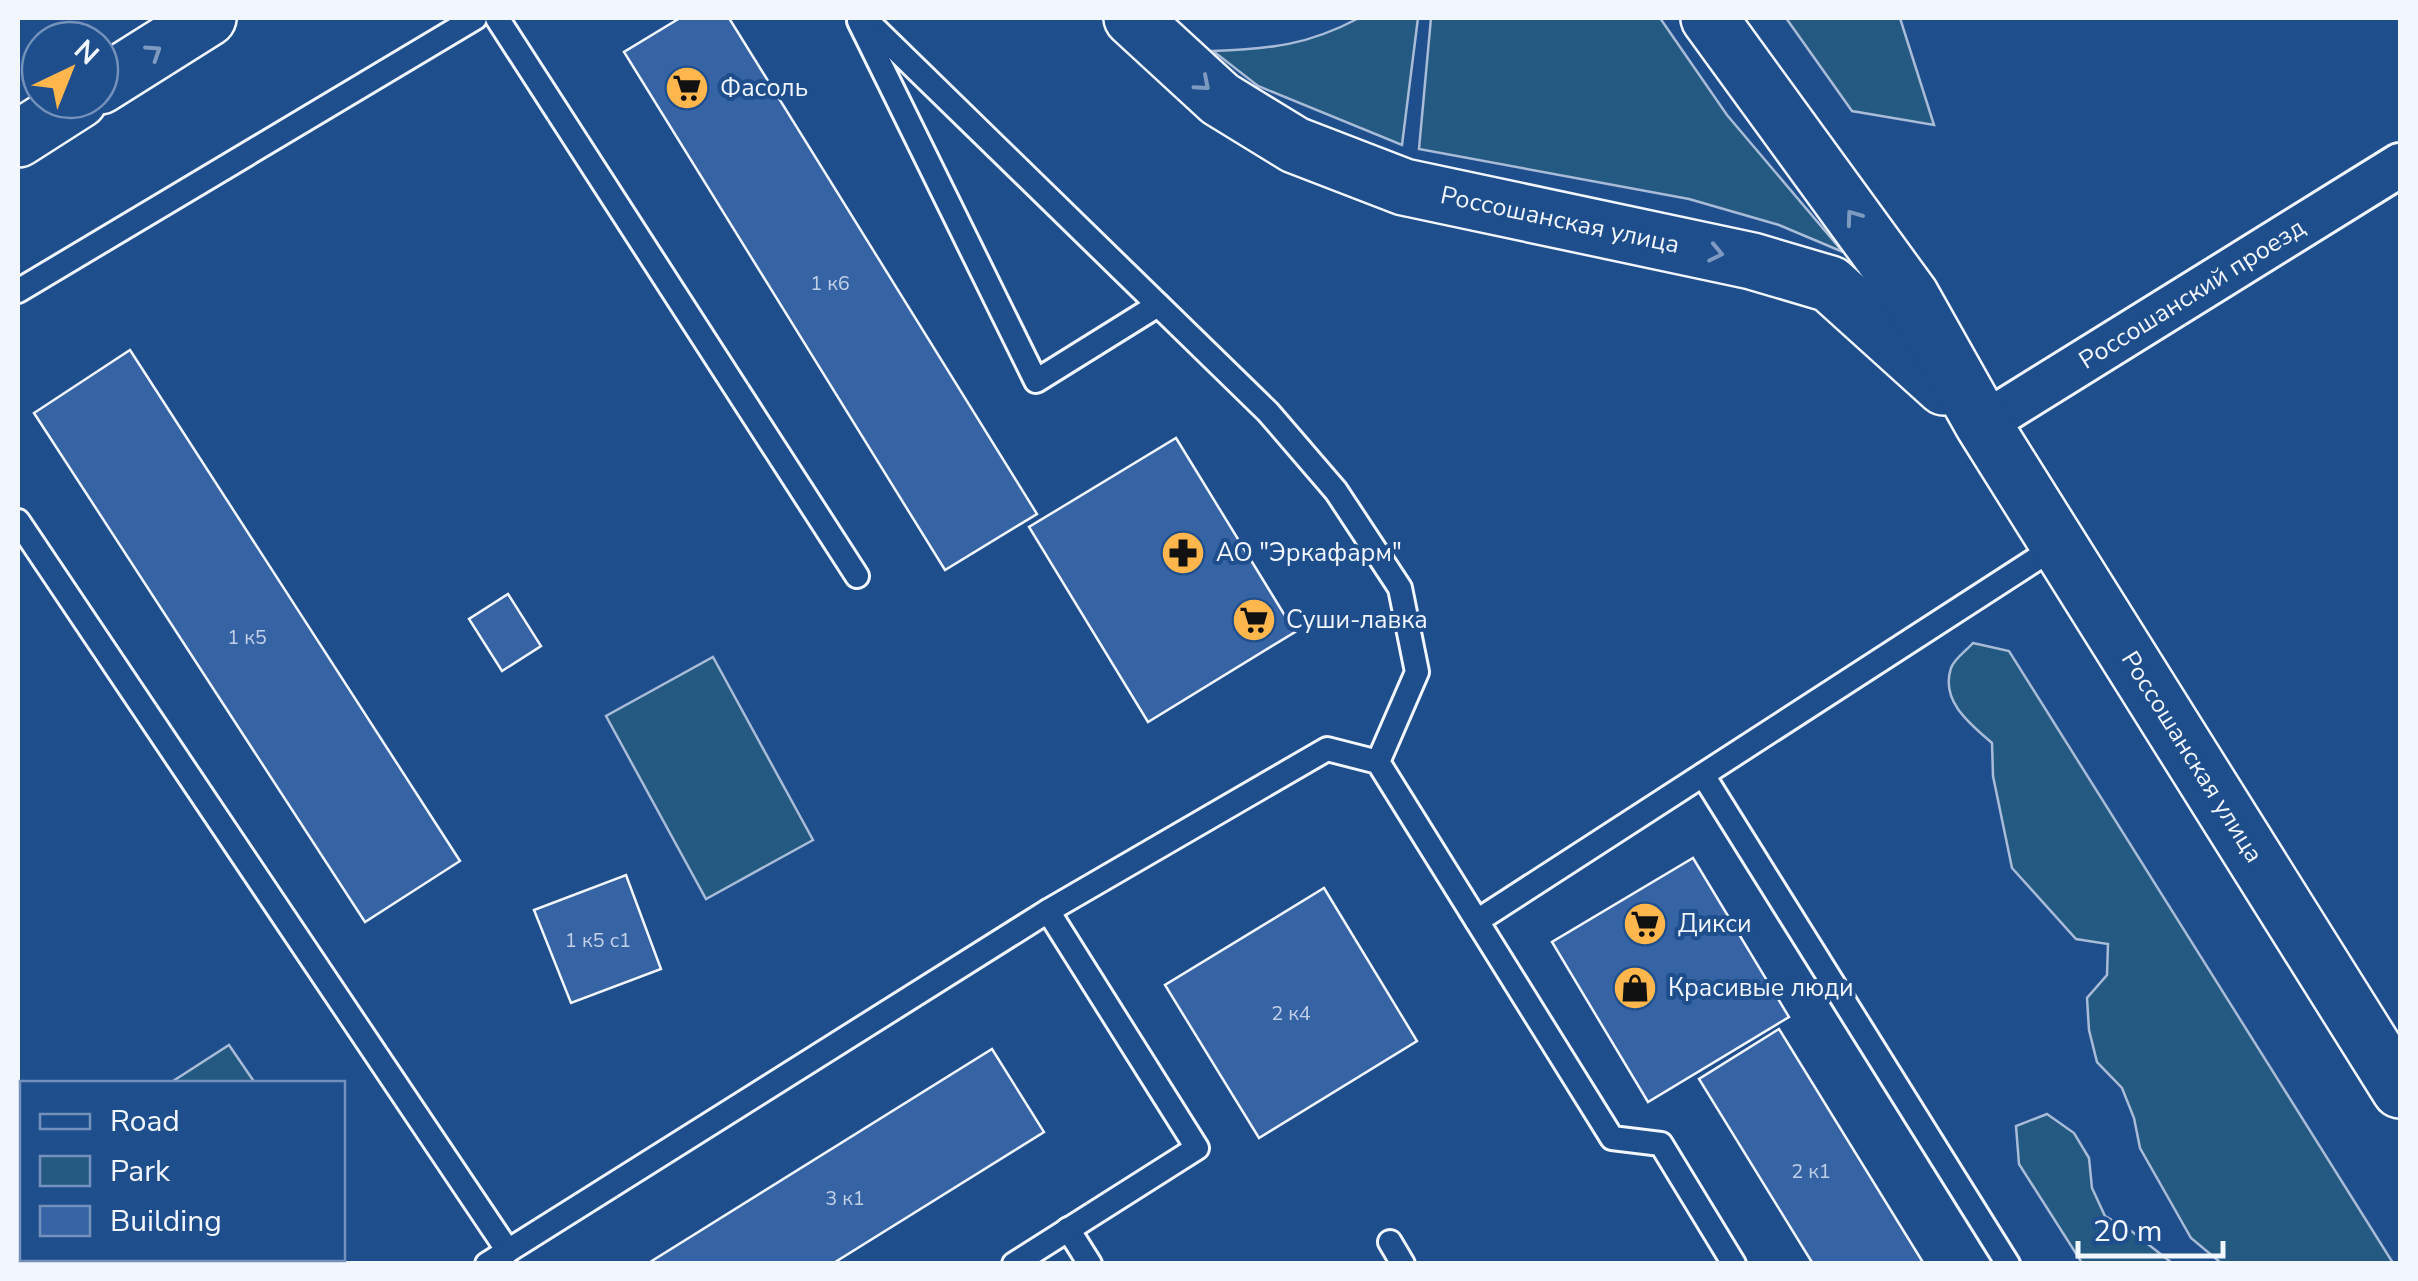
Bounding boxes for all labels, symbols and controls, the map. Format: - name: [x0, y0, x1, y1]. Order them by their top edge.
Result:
- north arrow: [20, 20, 120, 120]
- text: N: [66, 31, 107, 73]
- one-way arrow: [143, 45, 161, 64]
- supermarket icon: Фасоль: [664, 65, 710, 111]
- place label: Фасоль: [720, 71, 808, 105]
- one-way arrow: [1191, 72, 1210, 90]
- street label: Россошанская улица: [1437, 178, 1683, 262]
- one-way arrow: [1848, 210, 1865, 228]
- street label: Россошанский проезд: [2072, 210, 2312, 377]
- one-way arrow: [1708, 242, 1725, 263]
- house number: 1 к6: [810, 270, 850, 297]
- pharmacy icon: АО "Эркафарм": [1160, 530, 1206, 576]
- place label: АО "Эркафарм": [1216, 536, 1402, 570]
- supermarket icon: Суши-лавка: [1231, 597, 1277, 643]
- place label: Суши-лавка: [1286, 603, 1428, 637]
- house number: 1 к5: [227, 624, 267, 651]
- street label: Россошанская улица: [2113, 645, 2271, 869]
- supermarket icon: Дикси: [1622, 901, 1668, 947]
- place label: Дикси: [1678, 907, 1752, 941]
- house number: 1 к5 с1: [565, 927, 631, 954]
- shop icon: Красивые люди: [1612, 965, 1658, 1011]
- place label: Красивые люди: [1668, 971, 1854, 1005]
- house number: 2 к4: [1271, 1000, 1311, 1027]
- legend: [20, 1081, 345, 1261]
- text: Road: [110, 1101, 180, 1142]
- text: Park: [110, 1151, 171, 1192]
- house number: 2 к1: [1791, 1158, 1831, 1185]
- house number: 3 к1: [825, 1185, 865, 1212]
- scale bar: [2078, 1196, 2223, 1258]
- text: Building: [110, 1201, 222, 1242]
- text: 20 m: [2093, 1211, 2162, 1252]

